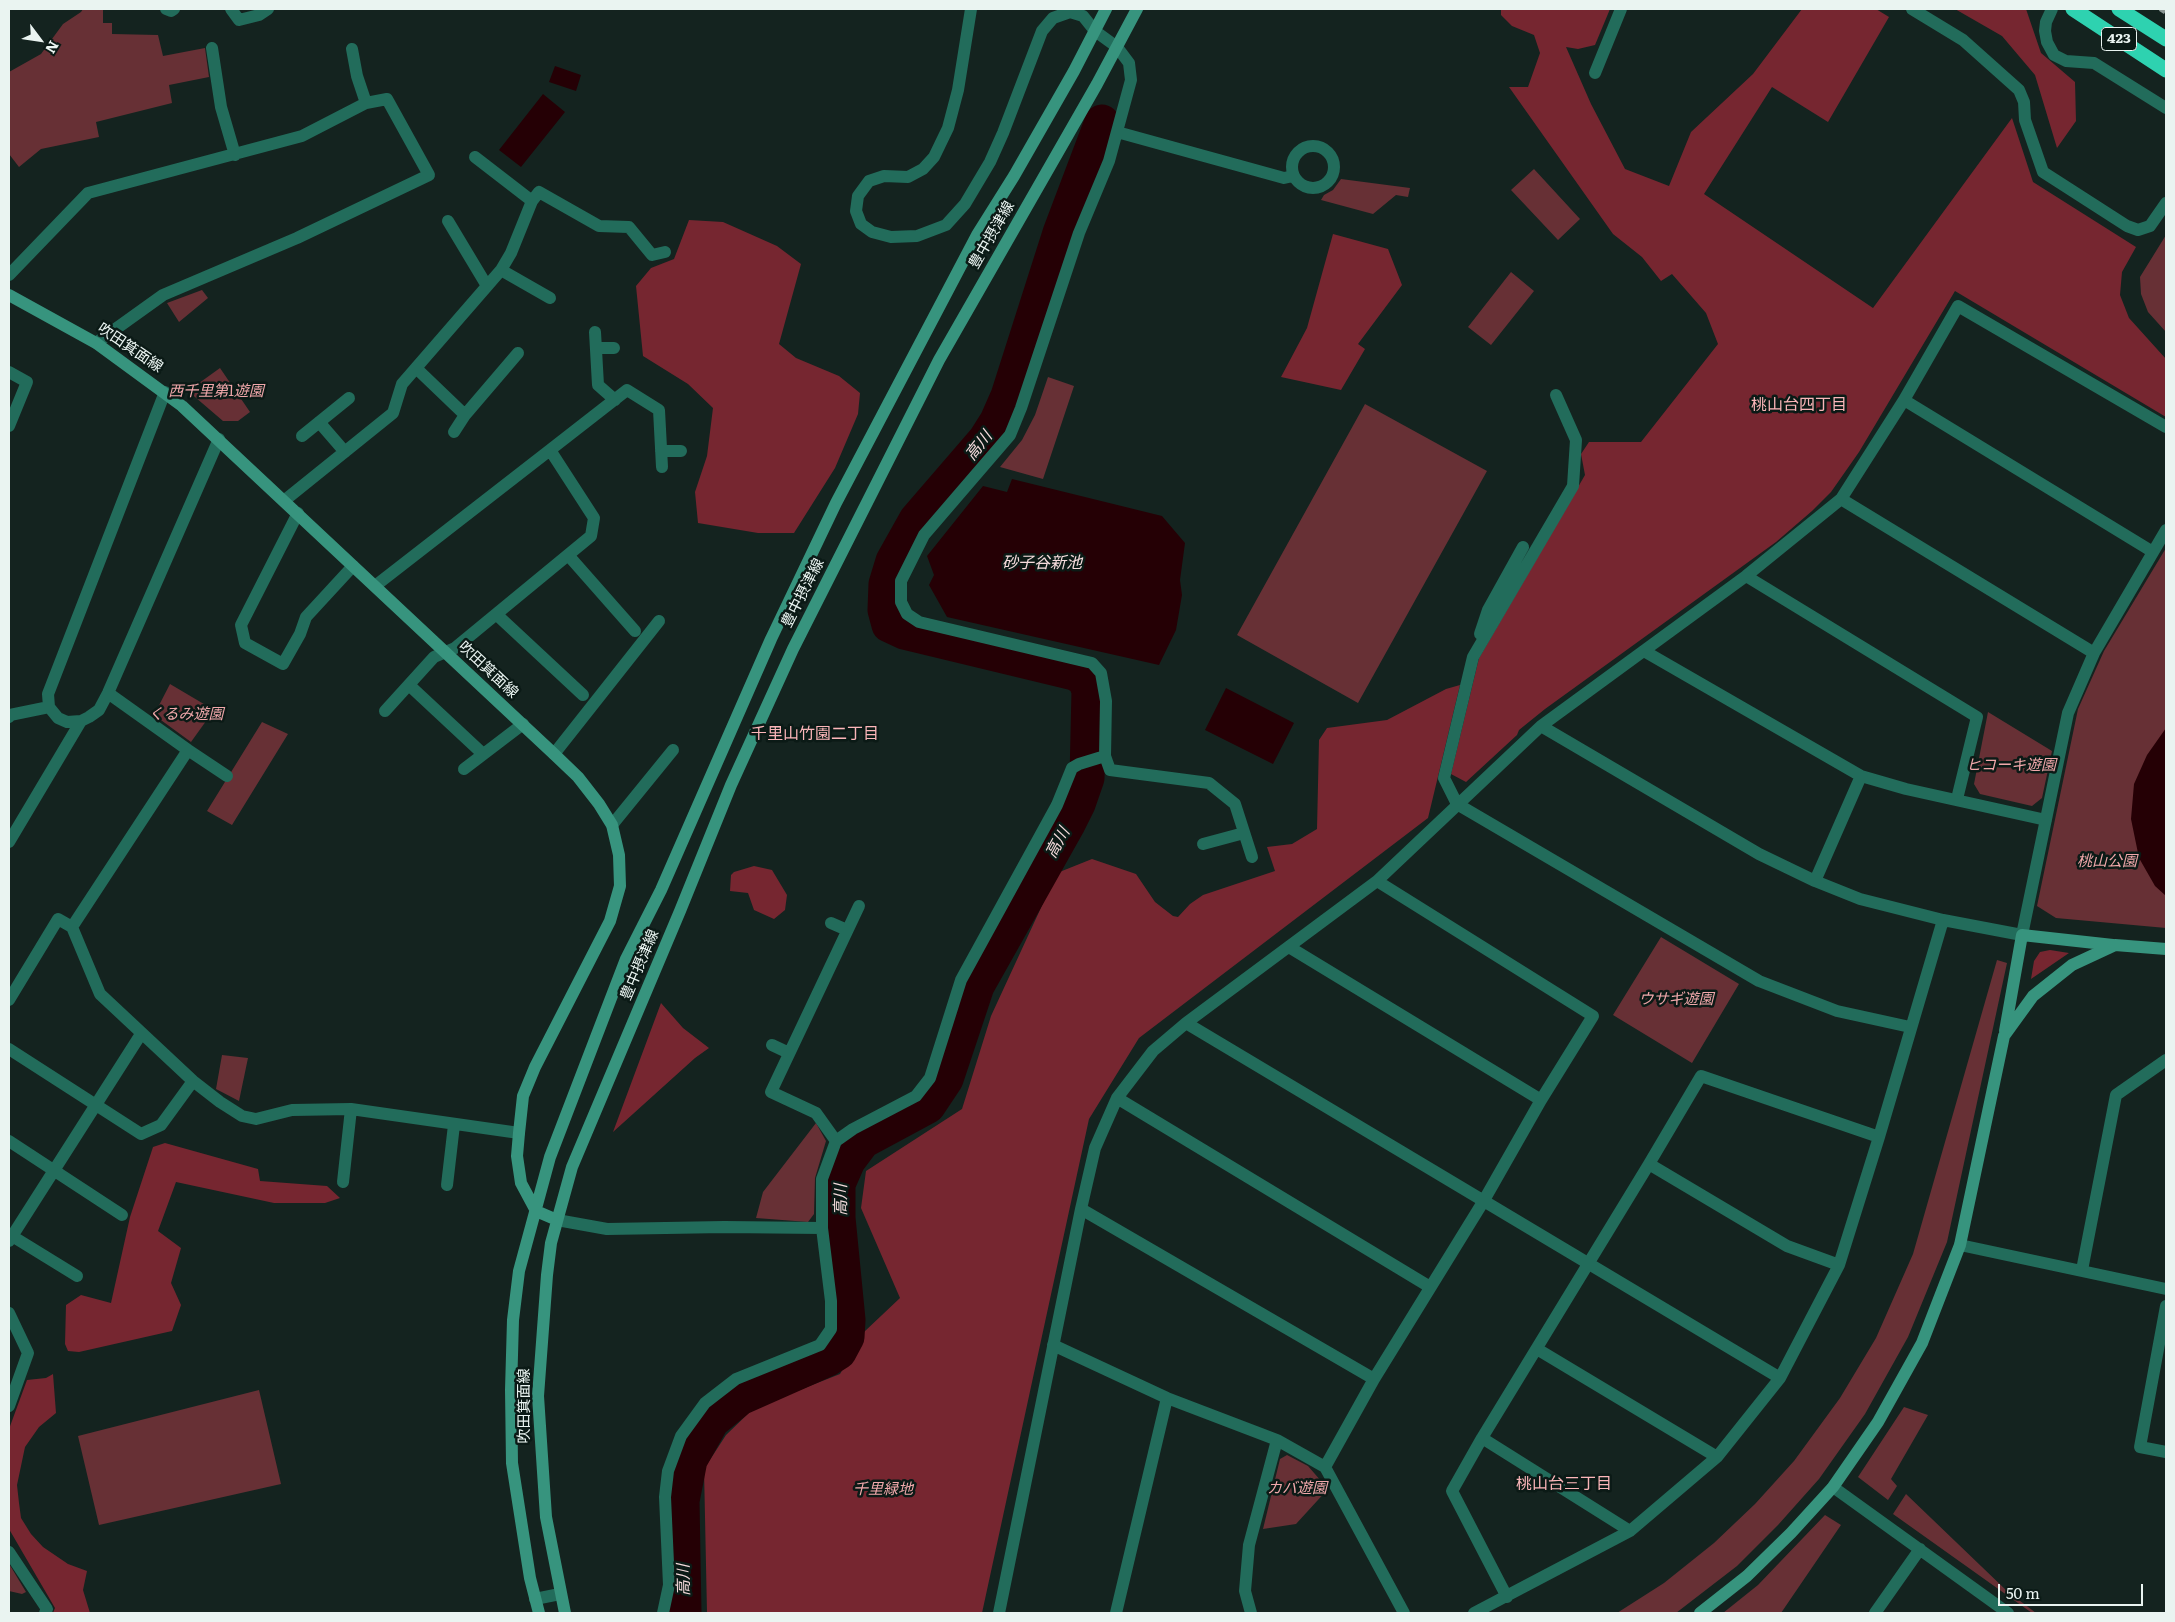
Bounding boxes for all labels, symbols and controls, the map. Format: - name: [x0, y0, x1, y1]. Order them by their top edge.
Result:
- north arrow: [15, 15, 65, 65]
- road number: 423: [2102, 28, 2136, 50]
- text: N: [41, 38, 64, 58]
- street label: 豊中摂津線: [965, 198, 1019, 272]
- street label: 吹田箕面線: [94, 320, 166, 376]
- park label: 西千里第1遊園: [168, 383, 264, 401]
- district label: 桃山台四丁目: [1751, 395, 1847, 415]
- water label: 高川: [962, 427, 996, 465]
- water label: 砂子谷新池: [1002, 553, 1082, 573]
- street label: 豊中摂津線: [778, 556, 828, 630]
- street label: 吹田箕面線: [454, 638, 522, 702]
- park label: くるみ遊園: [149, 706, 223, 724]
- district label: 千里山竹園二丁目: [751, 724, 879, 744]
- park label: ヒコーキ遊園: [1966, 757, 2056, 775]
- water label: 高川: [1042, 824, 1074, 862]
- park label: 桃山公園: [2077, 853, 2137, 871]
- street label: 豊中摂津線: [617, 927, 663, 1003]
- park label: ウサギ遊園: [1639, 991, 1713, 1009]
- water label: 高川: [831, 1184, 851, 1216]
- street label: 吹田箕面線: [516, 1369, 534, 1443]
- district label: 桃山台三丁目: [1516, 1474, 1612, 1494]
- park label: カバ遊園: [1267, 1480, 1327, 1498]
- park label: 千里緑地: [853, 1481, 913, 1499]
- water label: 高川: [674, 1564, 694, 1596]
- scale bar: [2000, 1574, 2145, 1606]
- text: 50 m: [2006, 1581, 2040, 1604]

